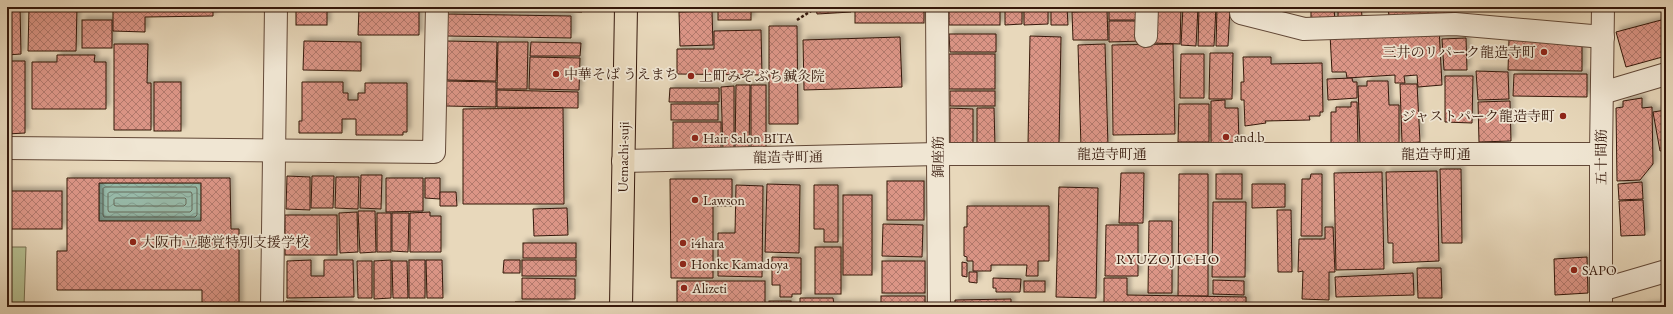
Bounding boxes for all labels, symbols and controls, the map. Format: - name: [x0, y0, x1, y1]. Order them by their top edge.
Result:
- place label: 三井のリパーク龍造寺町: [1382, 43, 1536, 61]
- marker: 三井のリパーク龍造寺町: [1539, 47, 1549, 57]
- place label: 中華そば うえまち: [564, 65, 679, 83]
- place label: 上町みぞぶち鍼灸院: [699, 67, 825, 85]
- marker: 中華そば うえまち: [551, 69, 561, 79]
- marker: 上町みぞぶち鍼灸院: [686, 71, 696, 81]
- place label: ジャストパーク龍造寺町: [1402, 107, 1555, 125]
- marker: ジャストパーク龍造寺町: [1558, 111, 1568, 121]
- street label: Uemachi-suji: [613, 121, 633, 193]
- place label: and.b: [1234, 128, 1265, 146]
- place label: Hair Salon BITA: [703, 129, 795, 147]
- street label: 五十間筋: [1592, 129, 1610, 185]
- marker: and.b: [1221, 132, 1231, 142]
- marker: Hair Salon BITA: [690, 133, 700, 143]
- street label: 銅座筋: [929, 136, 947, 178]
- street label: 龍造寺町通: [1077, 145, 1147, 163]
- street label: 龍造寺町通: [1401, 145, 1471, 163]
- street label: 龍造寺町通: [753, 147, 823, 167]
- place label: Lawson: [703, 191, 746, 209]
- marker: Lawson: [690, 195, 700, 205]
- place label: 大阪市立聴覚特別支援学校: [141, 233, 309, 251]
- place label: i4hara: [691, 234, 725, 252]
- marker: 大阪市立聴覚特別支援学校: [128, 237, 138, 247]
- marker: i4hara: [678, 238, 688, 248]
- district label: RYUZOJICHO: [1116, 249, 1220, 268]
- place label: Honke Kamadoya: [691, 255, 789, 273]
- marker: Honke Kamadoya: [678, 259, 688, 269]
- place label: SAPO: [1582, 261, 1617, 279]
- marker: SAPO: [1569, 265, 1579, 275]
- place label: Alizeti: [691, 279, 728, 297]
- marker: Alizeti: [679, 283, 689, 293]

